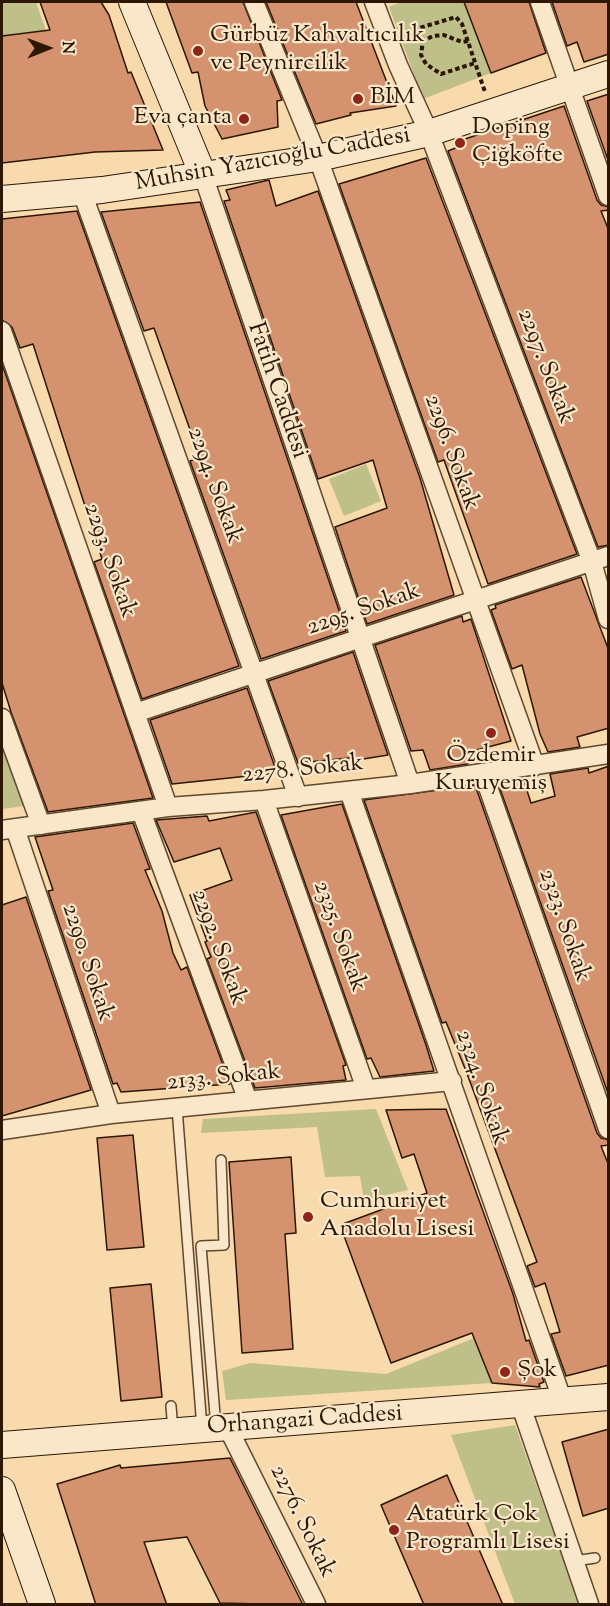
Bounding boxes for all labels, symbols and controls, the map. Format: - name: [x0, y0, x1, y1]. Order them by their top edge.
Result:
- north arrow: [18, 18, 78, 78]
- place label: Gürbüz Kahvaltıcılık ve Peynircilik: [210, 23, 425, 79]
- text: N: [55, 41, 78, 54]
- marker: Gürbüz Kahvaltıcılık ve Peynircilik: [191, 44, 205, 58]
- place label: BİM: [370, 85, 415, 113]
- marker: BİM: [351, 92, 365, 106]
- place label: Eva çanta: [134, 105, 232, 133]
- marker: Eva çanta: [237, 112, 251, 126]
- place label: Doping Çiğköfte: [472, 115, 563, 171]
- street label: Muhsin Yazıcıoğlu Caddesi: [133, 123, 413, 199]
- marker: Doping Çiğköfte: [453, 136, 467, 150]
- street label: 2297. Sokak: [509, 305, 579, 429]
- street label: Fatih Caddesi: [239, 319, 313, 463]
- street label: 2296. Sokak: [416, 391, 484, 515]
- street label: 2294. Sokak: [179, 424, 247, 548]
- street label: 2293. Sokak: [75, 500, 141, 622]
- street label: 2295. Sokak: [303, 578, 425, 644]
- marker: Özdemir Kuruyemiş: [484, 726, 498, 740]
- place label: Özdemir Kuruyemiş: [435, 743, 547, 799]
- street label: 2278. Sokak: [241, 750, 365, 792]
- street label: 2323. Sokak: [530, 866, 596, 986]
- street label: 2325. Sokak: [305, 878, 371, 996]
- street label: 2292. Sokak: [183, 886, 251, 1010]
- street label: 2290. Sokak: [53, 901, 119, 1025]
- street label: 2324. Sokak: [447, 1027, 513, 1149]
- street label: 2133. Sokak: [166, 1059, 282, 1099]
- place label: Cumhuriyet Anadolu Lisesi: [320, 1189, 474, 1245]
- marker: Cumhuriyet Anadolu Lisesi: [301, 1210, 315, 1224]
- place label: Şok: [517, 1358, 557, 1386]
- marker: Şok: [498, 1365, 512, 1379]
- street label: Orhangazi Caddesi: [206, 1401, 404, 1443]
- street label: 2276. Sokak: [261, 1461, 341, 1583]
- place label: Atatürk Çok Programlı Lisesi: [406, 1502, 570, 1558]
- marker: Atatürk Çok Programlı Lisesi: [387, 1523, 401, 1537]

